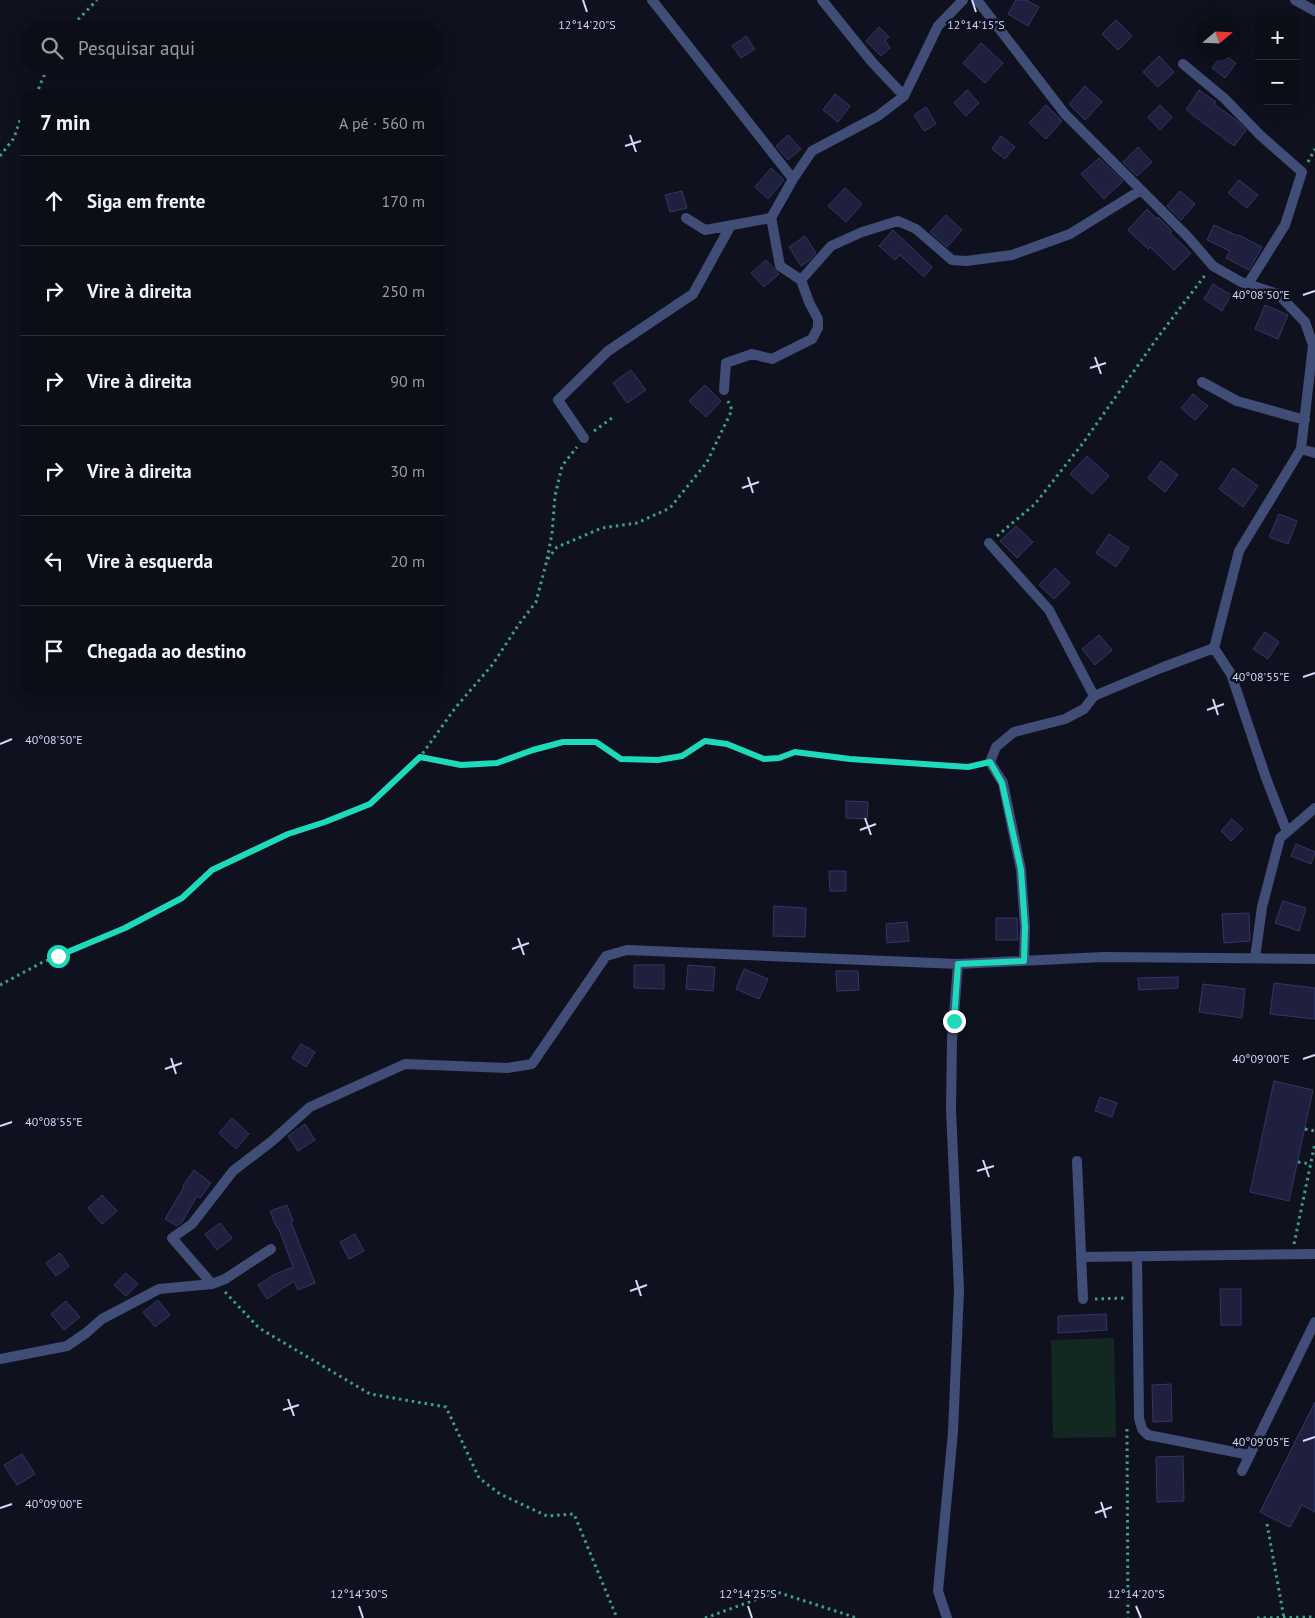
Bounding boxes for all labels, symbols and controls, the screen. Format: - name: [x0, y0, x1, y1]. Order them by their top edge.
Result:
- north arrow: [1195, 15, 1240, 60]
- map controls: [1255, 15, 1300, 105]
- button: +: [1255, 15, 1300, 60]
- text: 12°14'20"S: [558, 17, 616, 32]
- text: 12°14'15"S: [947, 17, 1005, 32]
- search box: [20, 20, 445, 75]
- icon: search: [38, 34, 66, 62]
- text: Pesquisar aqui: [78, 36, 195, 60]
- button: −: [1255, 60, 1300, 105]
- text: 7 min: [40, 109, 90, 136]
- text: A pé · 560 m: [339, 113, 425, 133]
- icon: ahead: [40, 187, 68, 215]
- text: Siga em frente: [87, 189, 205, 213]
- text: 170 m: [382, 191, 425, 211]
- icon: right: [40, 277, 68, 305]
- text: Vire à direita: [87, 279, 192, 303]
- text: 250 m: [382, 281, 425, 301]
- text: 40°08'50"E: [1232, 287, 1290, 302]
- icon: right: [40, 367, 68, 395]
- text: Vire à direita: [87, 369, 192, 393]
- text: 90 m: [390, 371, 425, 391]
- icon: right: [40, 457, 68, 485]
- text: Vire à direita: [87, 459, 192, 483]
- text: 30 m: [390, 461, 425, 481]
- icon: left: [40, 547, 68, 575]
- text: Vire à esquerda: [87, 549, 213, 573]
- text: 20 m: [390, 551, 425, 571]
- icon: arrive: [40, 637, 68, 665]
- text: Chegada ao destino: [87, 639, 246, 663]
- text: 40°08'55"E: [1232, 669, 1290, 684]
- text: 40°08'50"E: [25, 732, 83, 747]
- route start: [47, 945, 70, 968]
- route end: [943, 1010, 966, 1033]
- text: 40°09'00"E: [1232, 1051, 1290, 1066]
- text: 40°08'55"E: [25, 1114, 83, 1129]
- text: 40°09'05"E: [1232, 1434, 1290, 1449]
- text: 40°09'00"E: [25, 1496, 83, 1511]
- text: 12°14'30"S: [330, 1586, 388, 1601]
- text: 12°14'25"S: [719, 1586, 777, 1601]
- text: 12°14'20"S: [1107, 1586, 1165, 1601]

